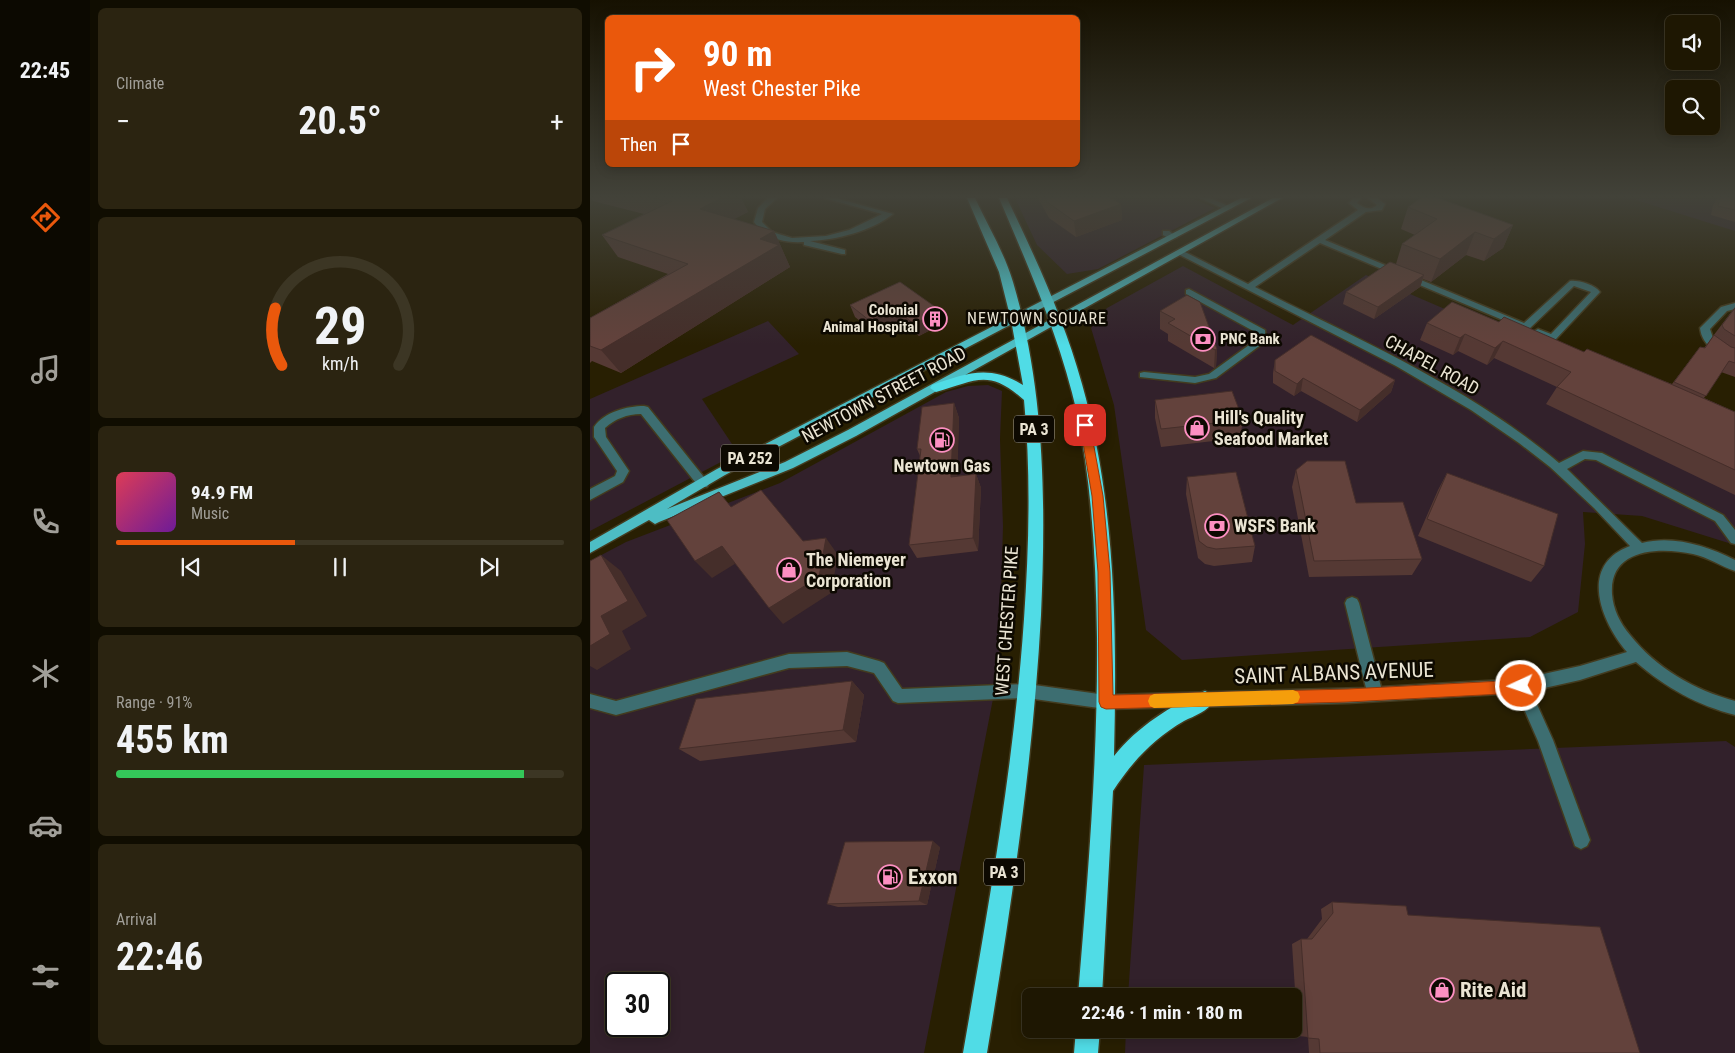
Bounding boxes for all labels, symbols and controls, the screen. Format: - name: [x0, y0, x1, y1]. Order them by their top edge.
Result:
- map controls: [1665, 15, 1720, 135]
- button: sound: [1665, 15, 1720, 70]
- text: 90 m: [703, 34, 772, 75]
- icon: right: [620, 35, 685, 100]
- text: 22:45: [20, 58, 70, 83]
- text: Climate: [116, 74, 164, 93]
- text: West Chester Pike: [703, 76, 861, 101]
- button: search: [1665, 80, 1720, 135]
- text: 20.5°: [298, 99, 382, 143]
- text: −: [116, 105, 130, 138]
- text: +: [550, 105, 564, 138]
- icon: arrive: [667, 130, 695, 158]
- text: Then: [620, 133, 657, 156]
- icon: directions: [28, 200, 63, 235]
- text: 29: [314, 296, 366, 357]
- place label: Colonial Animal Hospital: [823, 301, 918, 336]
- building icon: Colonial Animal Hospital: [922, 306, 948, 332]
- district label: NEWTOWN SQUARE: [967, 309, 1107, 328]
- bank icon: PNC Bank: [1190, 326, 1216, 352]
- place label: PNC Bank: [1220, 330, 1281, 348]
- street label: CHAPEL ROAD: [1382, 330, 1483, 399]
- street label: NEWTOWN STREET ROAD: [798, 342, 970, 447]
- icon: music: [28, 352, 63, 387]
- text: km/h: [322, 353, 358, 374]
- pin: [1064, 404, 1106, 446]
- place label: Hill's Quality Seafood Market: [1214, 407, 1329, 449]
- icon: arrive: [1071, 411, 1099, 439]
- shop icon: Hill's Quality Seafood Market: [1184, 415, 1210, 441]
- road number: PA 3: [1014, 416, 1054, 442]
- fuel station icon: Newtown Gas: [929, 427, 955, 453]
- road number: PA 252: [721, 444, 779, 472]
- place label: Newtown Gas: [894, 455, 990, 476]
- text: 94.9 FM: [191, 481, 253, 504]
- icon: phone: [28, 504, 63, 539]
- text: Music: [191, 504, 229, 523]
- bank icon: WSFS Bank: [1204, 513, 1230, 539]
- place label: WSFS Bank: [1234, 515, 1316, 536]
- street label: WEST CHESTER PIKE: [991, 545, 1022, 697]
- place label: The Niemeyer Corporation: [806, 549, 906, 591]
- icon: previous: [177, 553, 205, 581]
- icon: pause: [326, 553, 354, 581]
- icon: next: [475, 553, 503, 581]
- shop icon: The Niemeyer Corporation: [776, 557, 802, 583]
- icon: climate: [28, 656, 63, 691]
- street label: SAINT ALBANS AVENUE: [1234, 658, 1434, 688]
- position arrow: [1494, 659, 1546, 711]
- text: Range · 91%: [116, 693, 192, 712]
- text: 455 km: [116, 718, 229, 762]
- icon: car: [28, 808, 63, 843]
- road number: PA 3: [984, 859, 1024, 886]
- fuel station icon: Exxon: [877, 864, 903, 890]
- place label: Exxon: [908, 865, 958, 889]
- text: Arrival: [116, 910, 157, 929]
- text: 22:46: [116, 935, 203, 979]
- icon: filters: [28, 959, 63, 994]
- speed limit sign: 30: [605, 972, 670, 1037]
- shop icon: Rite Aid: [1429, 977, 1455, 1003]
- place label: Rite Aid: [1460, 978, 1526, 1002]
- text: 22:46 · 1 min · 180 m: [1081, 1001, 1243, 1024]

